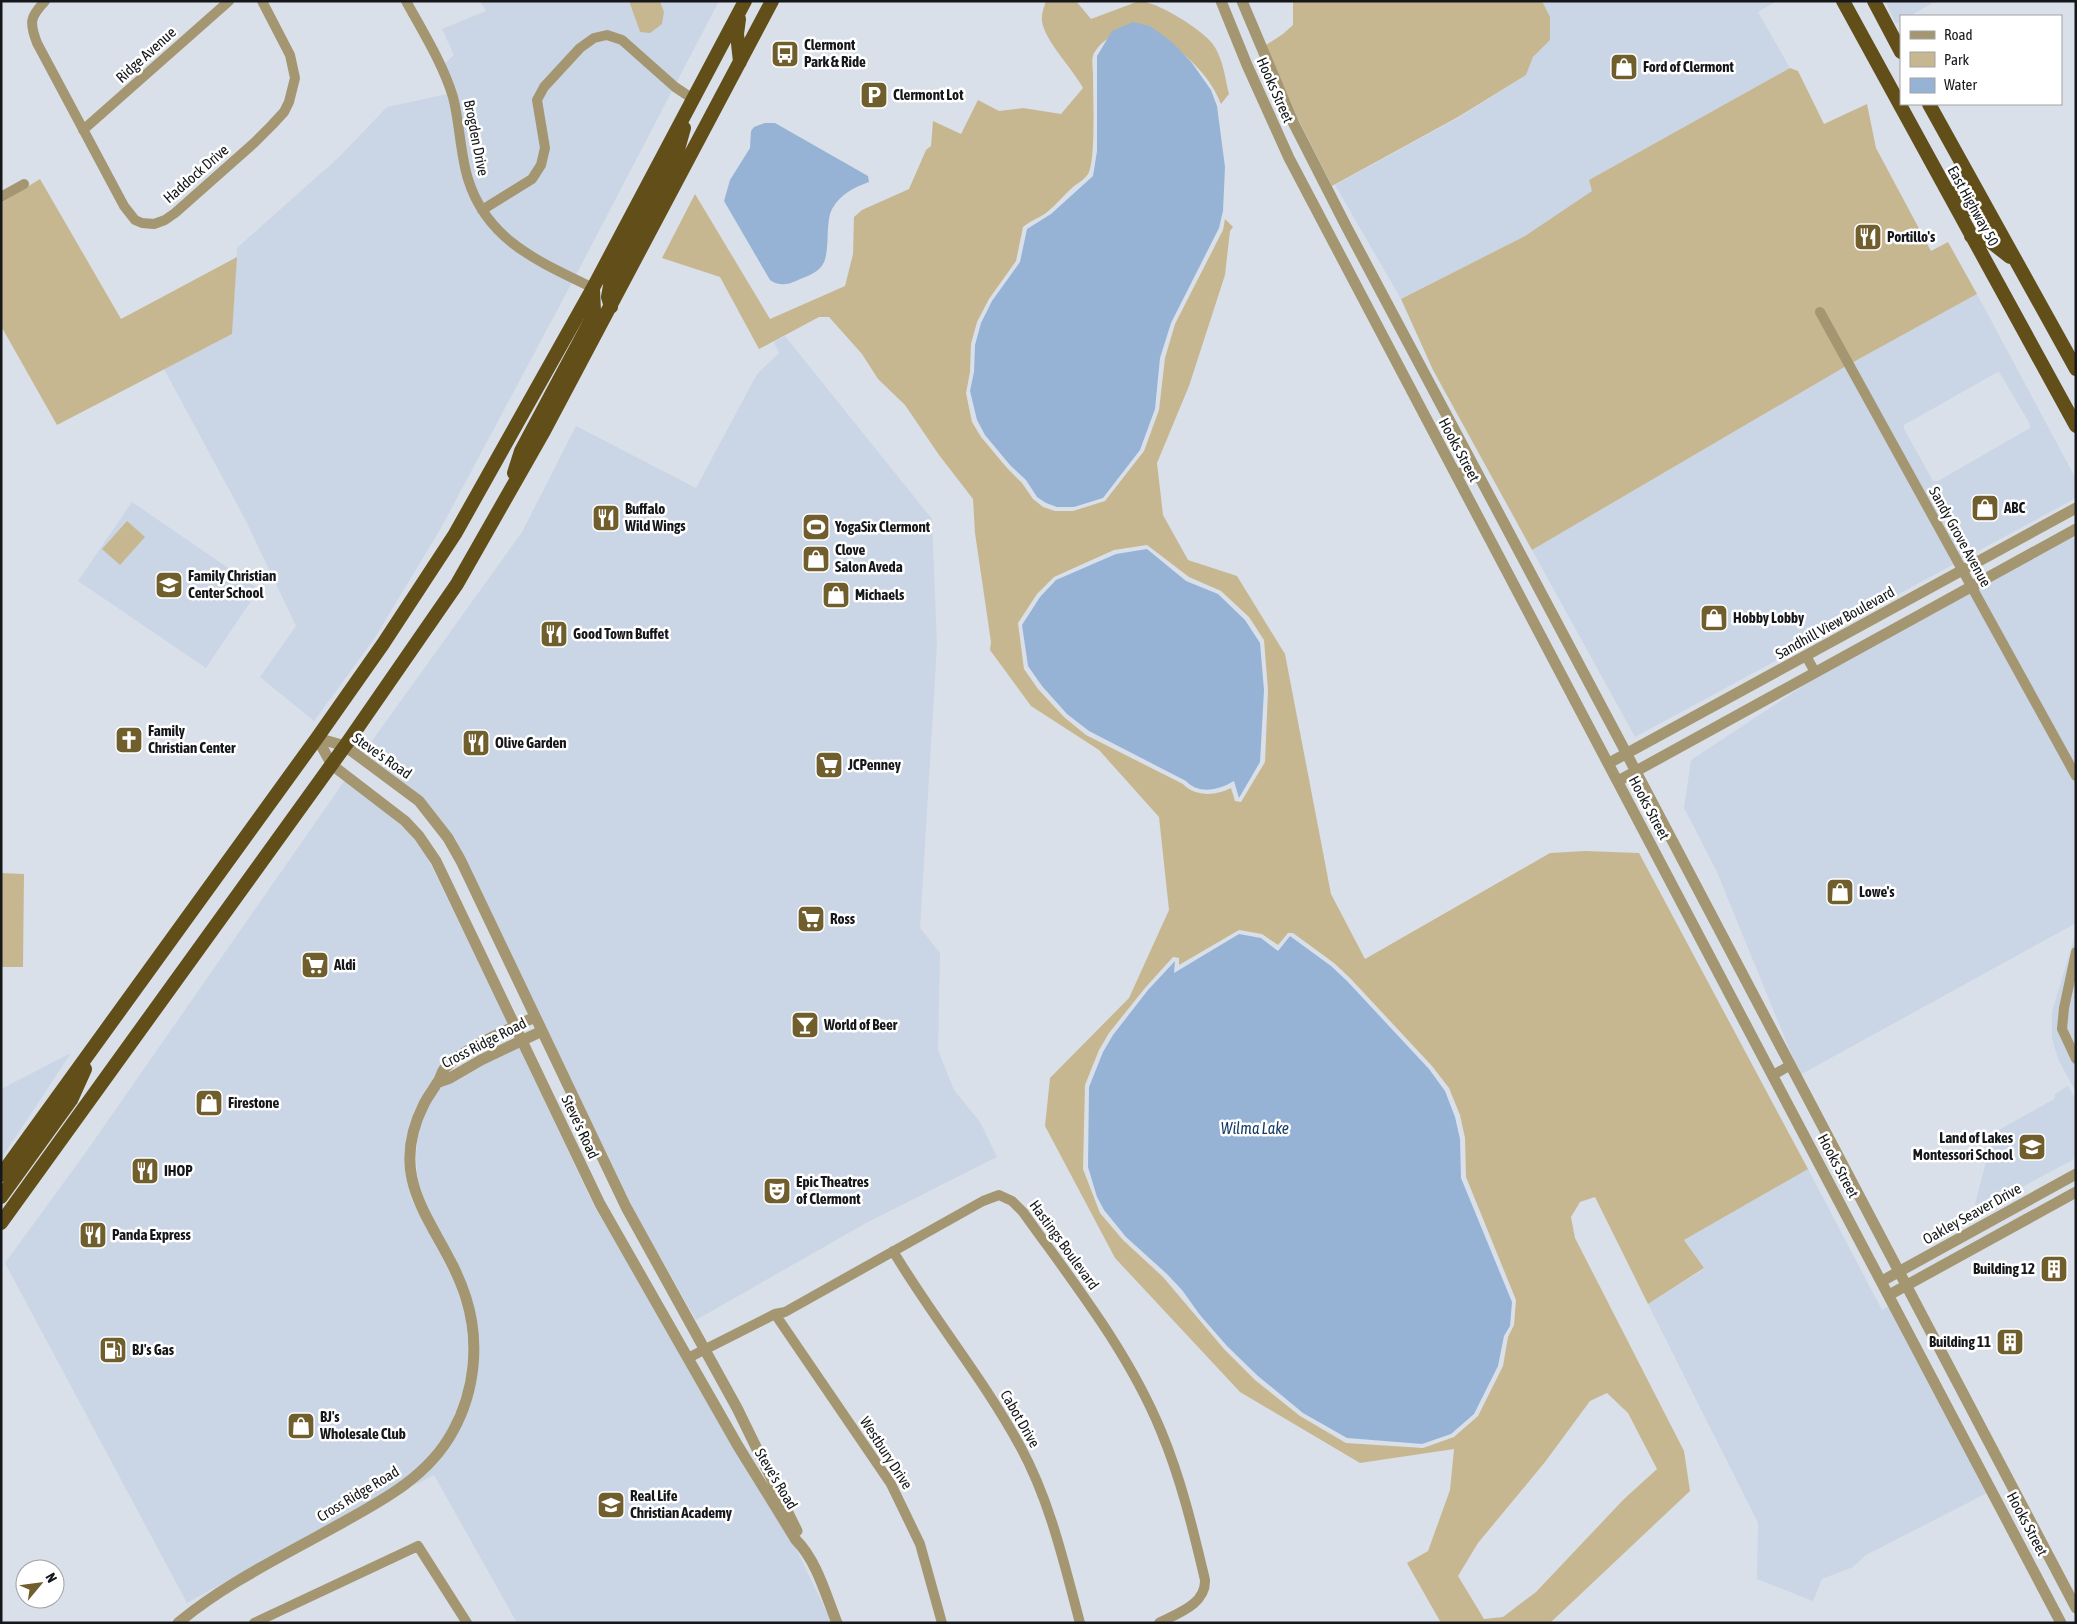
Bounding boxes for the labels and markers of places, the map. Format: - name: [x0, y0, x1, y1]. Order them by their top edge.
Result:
- place label: Clermont Park & Ride: [804, 36, 866, 70]
- bus stop icon: Clermont Park & Ride: [770, 39, 800, 69]
- shop icon: Ford of Clermont: [1609, 52, 1639, 82]
- place label: Ford of Clermont: [1643, 58, 1735, 75]
- parking icon: Clermont Lot: [859, 80, 889, 110]
- place label: Clermont Lot: [893, 86, 964, 103]
- restaurant icon: Portillo's: [1853, 222, 1883, 252]
- place label: Portillo's: [1887, 228, 1936, 245]
- shop icon: ABC: [1970, 493, 2000, 523]
- place label: ABC: [2003, 499, 2025, 516]
- place label: Buffalo Wild Wings: [624, 500, 686, 534]
- restaurant icon: Buffalo Wild Wings: [591, 503, 621, 533]
- sports icon: YogaSix Clermont: [801, 512, 831, 542]
- place label: YogaSix Clermont: [834, 518, 931, 535]
- place label: Clove Salon Aveda: [835, 541, 903, 575]
- shop icon: Clove Salon Aveda: [801, 544, 831, 574]
- place label: Family Christian Center School: [188, 567, 276, 601]
- school or university icon: Family Christian Center School: [154, 570, 184, 600]
- shop icon: Michaels: [821, 580, 851, 610]
- place label: Michaels: [855, 586, 905, 603]
- shop icon: Hobby Lobby: [1699, 603, 1729, 633]
- place label: Hobby Lobby: [1733, 609, 1805, 626]
- restaurant icon: Good Town Buffet: [539, 619, 569, 649]
- place label: Good Town Buffet: [573, 625, 669, 642]
- place label: Family Christian Center: [148, 722, 236, 756]
- church icon: Family Christian Center: [114, 725, 144, 755]
- restaurant icon: Olive Garden: [461, 728, 491, 758]
- place label: Olive Garden: [495, 734, 567, 751]
- supermarket icon: JCPenney: [814, 750, 844, 780]
- place label: JCPenney: [847, 756, 902, 773]
- shop icon: Lowe's: [1825, 877, 1855, 907]
- place label: Lowe's: [1859, 883, 1895, 900]
- supermarket icon: Ross: [796, 904, 826, 934]
- place label: Ross: [830, 910, 856, 927]
- supermarket icon: Aldi: [300, 950, 330, 980]
- place label: Aldi: [333, 956, 356, 973]
- bar icon: World of Beer: [790, 1010, 820, 1040]
- place label: World of Beer: [823, 1016, 898, 1033]
- shop icon: Firestone: [194, 1088, 224, 1118]
- place label: Firestone: [228, 1094, 280, 1111]
- place label: Land of Lakes Montessori School: [1913, 1129, 2014, 1163]
- school or university icon: Land of Lakes Montessori School: [2017, 1132, 2047, 1162]
- restaurant icon: IHOP: [130, 1156, 160, 1186]
- place label: IHOP: [164, 1162, 193, 1179]
- place label: Epic Theatres of Clermont: [796, 1173, 869, 1207]
- theatre icon: Epic Theatres of Clermont: [762, 1176, 792, 1206]
- restaurant icon: Panda Express: [78, 1220, 108, 1250]
- place label: Panda Express: [112, 1226, 192, 1243]
- building icon: Building 12: [2039, 1254, 2069, 1284]
- place label: Building 12: [1973, 1260, 2035, 1277]
- building icon: Building 11: [1995, 1327, 2025, 1357]
- place label: Building 11: [1929, 1333, 1991, 1350]
- fuel station icon: BJ's Gas: [98, 1335, 128, 1365]
- place label: BJ's Gas: [132, 1341, 175, 1358]
- place label: BJ's Wholesale Club: [319, 1408, 406, 1442]
- shop icon: BJ's Wholesale Club: [286, 1411, 316, 1441]
- place label: Real Life Christian Academy: [630, 1487, 733, 1521]
- school or university icon: Real Life Christian Academy: [596, 1490, 626, 1520]

